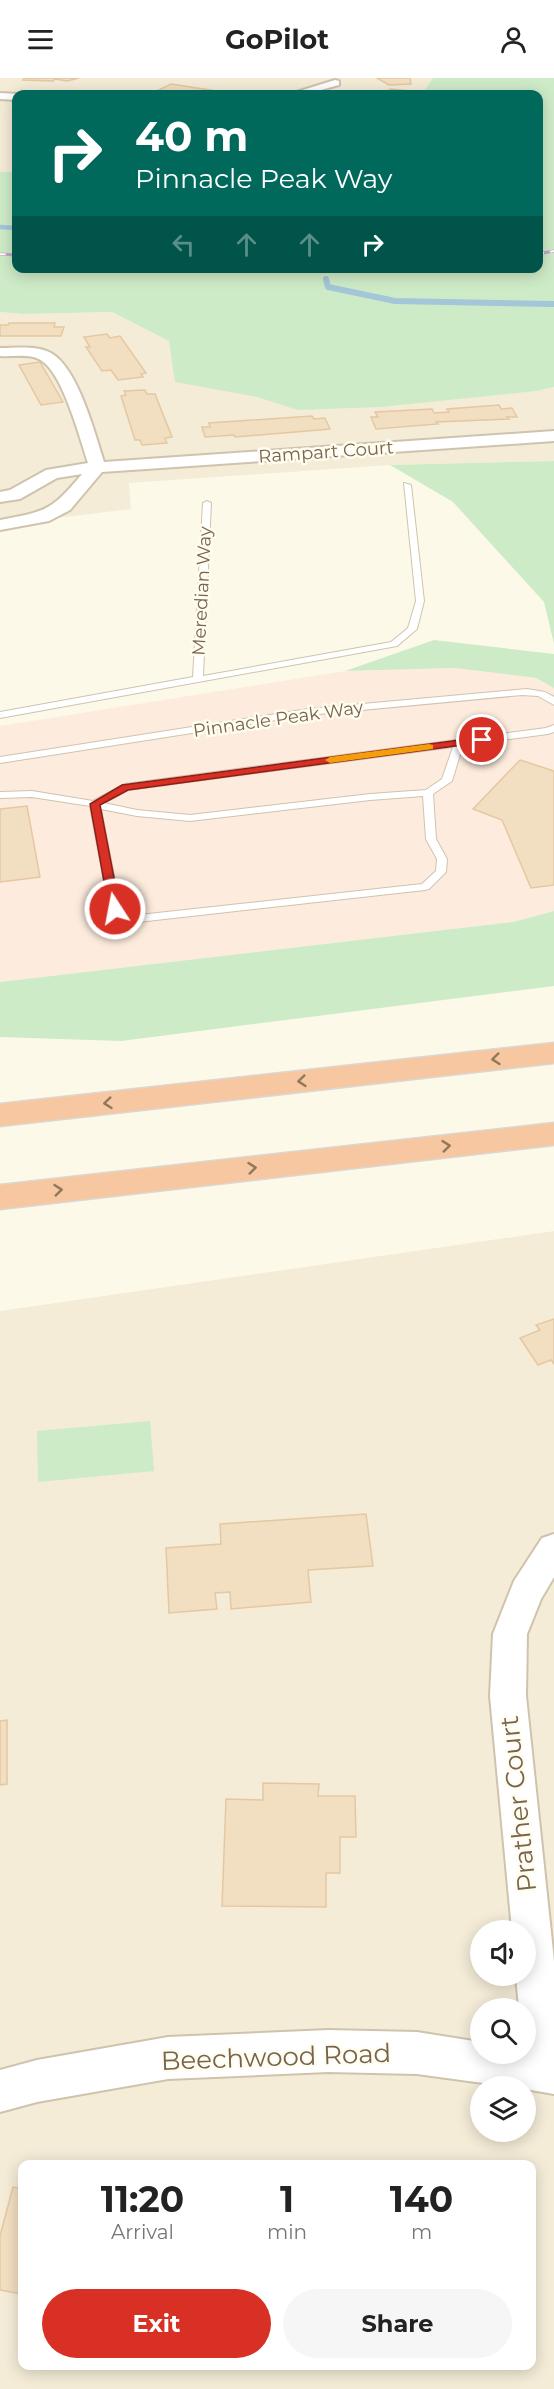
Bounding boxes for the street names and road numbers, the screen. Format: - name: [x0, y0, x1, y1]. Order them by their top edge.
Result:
- street label: Rampart Court: [258, 436, 394, 468]
- street label: Meredian Way: [188, 526, 216, 656]
- street label: Pinnacle Peak Way: [192, 696, 365, 742]
- street label: Prather Court: [493, 1714, 543, 1894]
- street label: Beechwood Road: [160, 2037, 392, 2077]

